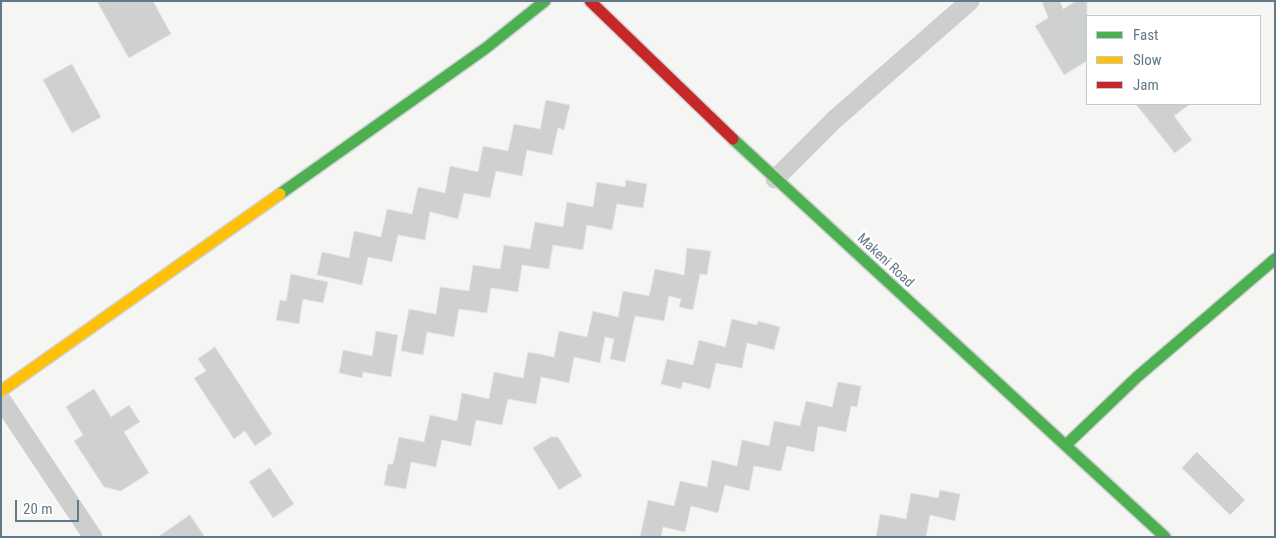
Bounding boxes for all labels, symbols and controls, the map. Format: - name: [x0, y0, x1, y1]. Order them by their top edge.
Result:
- legend: [1086, 15, 1261, 105]
- text: Fast: [1133, 26, 1158, 44]
- text: Slow: [1133, 51, 1162, 69]
- text: Jam: [1133, 76, 1159, 94]
- street label: Makeni Road: [853, 231, 917, 291]
- scale bar: [18, 490, 81, 522]
- text: 20 m: [23, 500, 53, 518]

